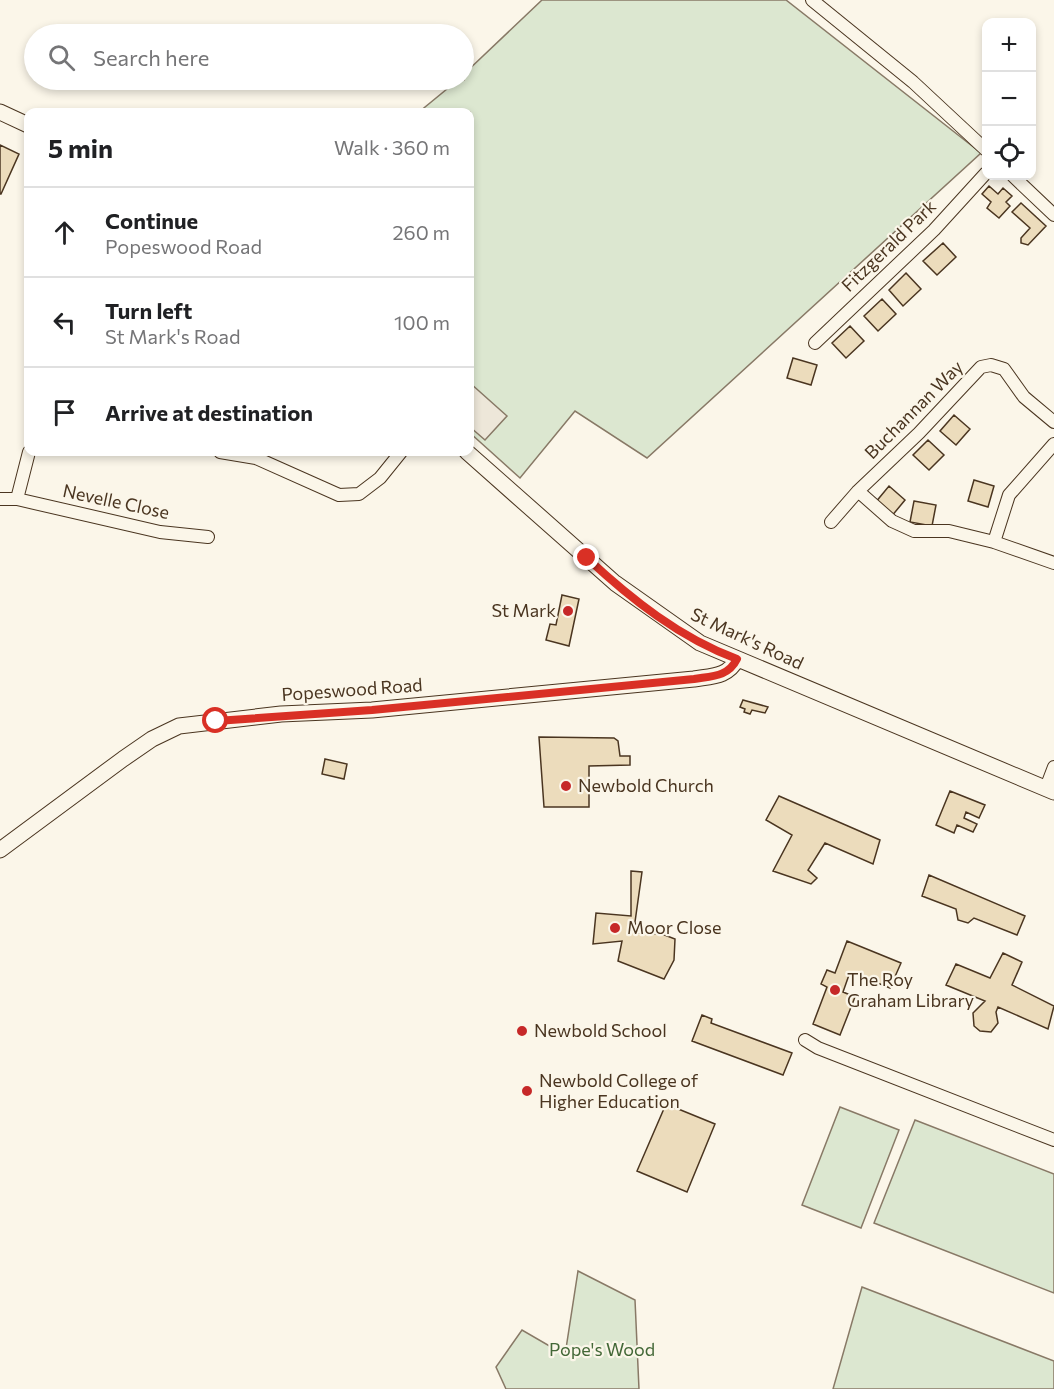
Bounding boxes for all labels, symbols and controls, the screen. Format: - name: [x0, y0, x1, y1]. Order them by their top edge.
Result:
- map controls: [982, 18, 1036, 180]
- button: +: [982, 18, 1036, 72]
- search box: [24, 24, 474, 90]
- icon: search: [45, 41, 78, 74]
- text: Search here: [93, 44, 209, 71]
- button: −: [982, 72, 1036, 126]
- button: locate: [982, 126, 1036, 180]
- text: 5 min: [48, 132, 113, 163]
- text: Walk · 360 m: [334, 135, 450, 159]
- street label: Fitzgerald Park: [836, 195, 940, 296]
- text: Continue: [105, 207, 198, 234]
- icon: ahead: [48, 216, 81, 249]
- text: 260 m: [392, 220, 450, 244]
- text: Popeswood Road: [105, 234, 262, 258]
- text: Turn left: [105, 297, 192, 324]
- icon: left: [48, 306, 81, 339]
- text: 100 m: [394, 310, 450, 334]
- text: St Mark's Road: [105, 324, 240, 348]
- street label: Buchannan Way: [860, 356, 967, 463]
- icon: arrive: [48, 396, 81, 429]
- text: Arrive at destination: [105, 399, 313, 426]
- street label: Nevelle Close: [61, 479, 172, 523]
- route end: [573, 544, 599, 570]
- place label: St Mark: [491, 599, 556, 621]
- street label: St Mark's Road: [688, 602, 807, 674]
- marker: St Mark: [561, 604, 575, 618]
- street label: Popeswood Road: [281, 673, 423, 705]
- route start: [202, 707, 228, 733]
- place label: Newbold Church: [578, 774, 714, 796]
- marker: Newbold Church: [559, 779, 573, 793]
- place label: Moor Close: [627, 916, 722, 938]
- marker: Moor Close: [608, 921, 622, 935]
- place label: The Roy Graham Library: [847, 968, 974, 1011]
- marker: The Roy Graham Library: [828, 983, 842, 997]
- place label: Newbold School: [534, 1019, 667, 1041]
- marker: Newbold School: [515, 1024, 529, 1038]
- place label: Newbold College of Higher Education: [539, 1069, 699, 1112]
- marker: Newbold College of Higher Education: [520, 1084, 534, 1098]
- park label: Pope's Wood: [549, 1338, 655, 1360]

